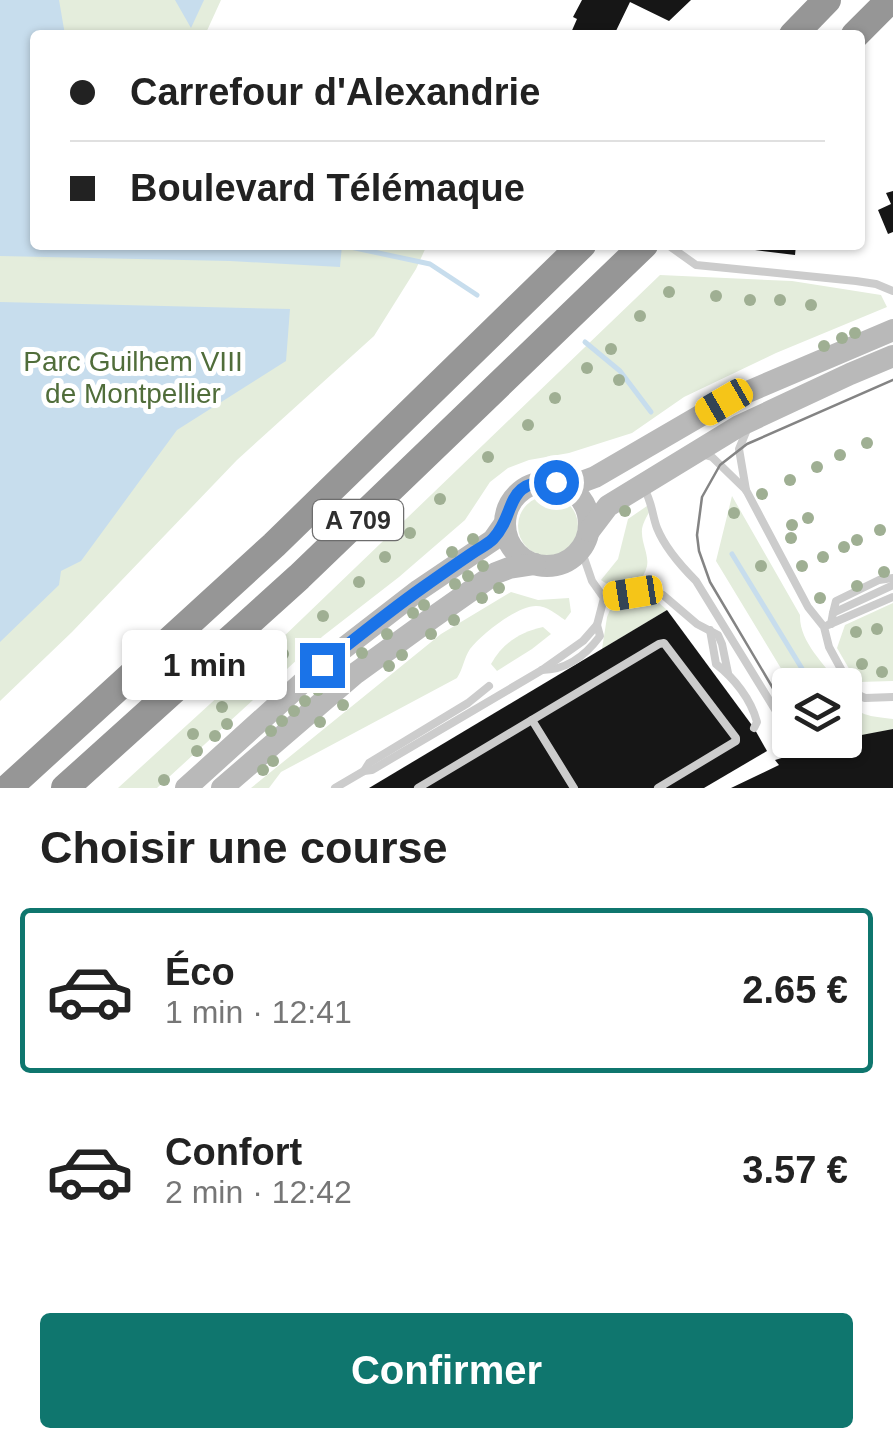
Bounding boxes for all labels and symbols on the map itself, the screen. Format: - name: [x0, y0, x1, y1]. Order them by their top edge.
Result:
- park label: Parc Guilhem VIII de Montpellier: [23, 346, 243, 409]
- car: [691, 374, 757, 430]
- route start: [534, 460, 579, 505]
- road number: A 709: [313, 500, 403, 540]
- car: [601, 573, 665, 613]
- callout: 1 min: [122, 630, 287, 700]
- route end: [300, 643, 345, 688]

